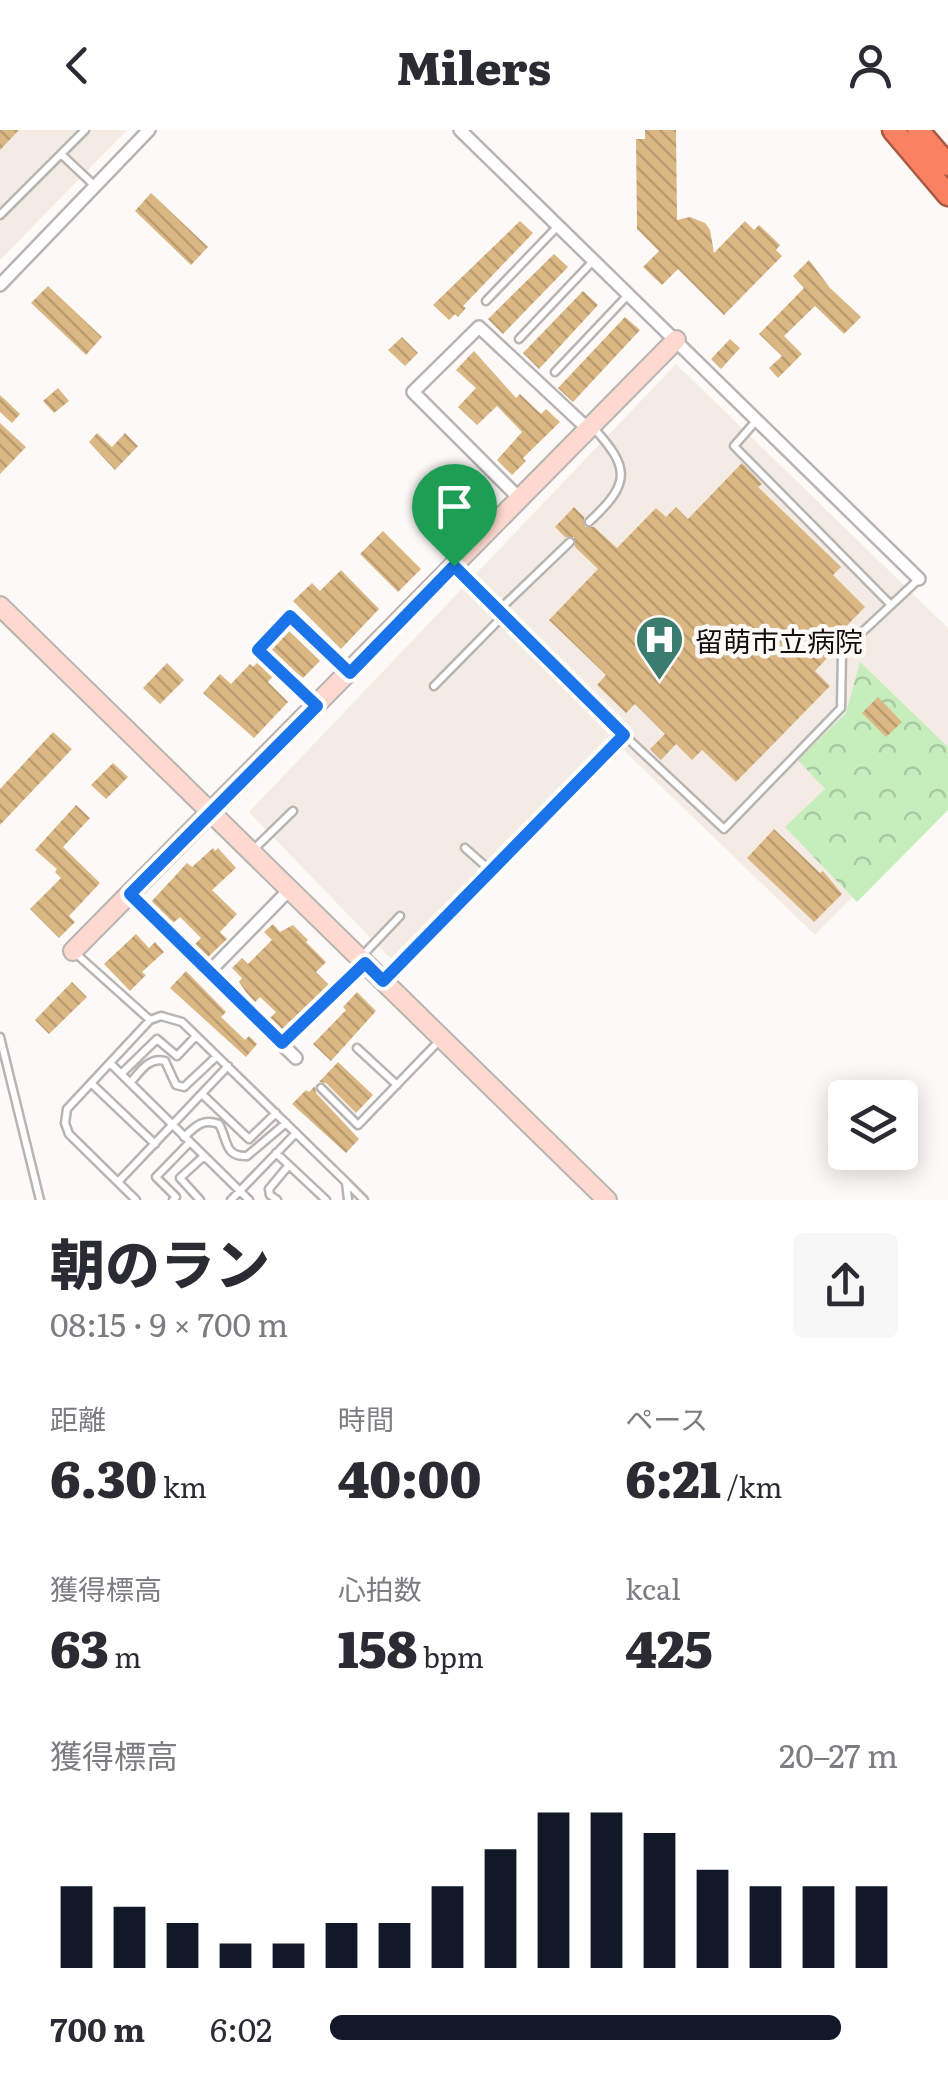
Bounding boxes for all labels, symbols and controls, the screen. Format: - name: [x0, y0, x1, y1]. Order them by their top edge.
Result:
- text: Milers: [397, 32, 551, 99]
- icon: back: [50, 38, 105, 93]
- icon: person: [843, 38, 898, 93]
- pin: [412, 464, 497, 567]
- icon: arrive: [427, 479, 482, 534]
- hospital icon: 留萌市立病院: [634, 614, 686, 682]
- place label: 留萌市立病院: [695, 619, 863, 661]
- map controls: [828, 1080, 918, 1170]
- button: layers: [828, 1080, 918, 1170]
- text: 朝のラン: [50, 1220, 270, 1302]
- button: share: [793, 1233, 898, 1338]
- text: 08:15 · 9 × 700 m: [50, 1299, 288, 1347]
- text: 距離: [50, 1397, 106, 1439]
- text: 時間: [338, 1397, 394, 1439]
- text: ペース: [625, 1397, 708, 1439]
- text: 6.30: [50, 1439, 157, 1513]
- text: 40:00: [338, 1439, 481, 1513]
- text: 6:21: [625, 1439, 721, 1513]
- text: km: [157, 1465, 207, 1507]
- text: /km: [721, 1465, 783, 1507]
- text: 獲得標高: [50, 1567, 162, 1609]
- text: 心拍数: [338, 1567, 422, 1609]
- text: kcal: [625, 1567, 681, 1609]
- text: 63: [50, 1609, 109, 1683]
- text: 158: [338, 1609, 417, 1683]
- text: 425: [625, 1609, 713, 1683]
- text: m: [109, 1635, 141, 1677]
- text: bpm: [417, 1635, 484, 1677]
- text: 獲得標高: [50, 1730, 178, 1778]
- text: 20–27 m: [779, 1730, 898, 1778]
- text: 700 m: [50, 2004, 145, 2052]
- text: 6:02: [210, 2004, 272, 2052]

